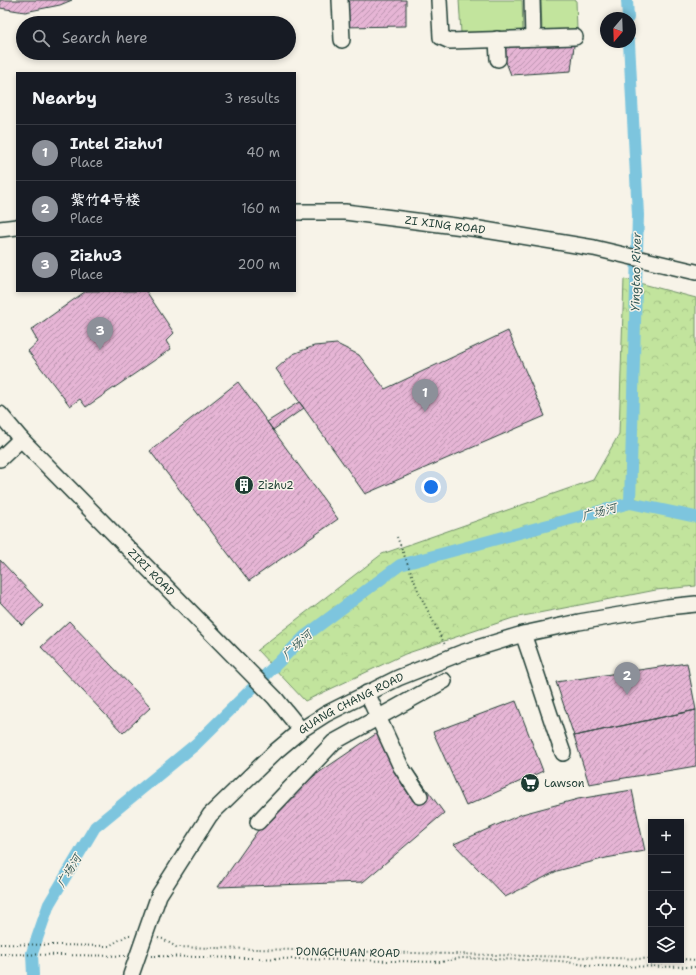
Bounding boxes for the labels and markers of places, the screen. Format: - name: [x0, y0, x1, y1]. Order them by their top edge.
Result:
- pin: 3: [87, 317, 113, 350]
- pin: 1: [412, 379, 438, 412]
- building icon: Zizhu2: [233, 474, 255, 496]
- place label: Zizhu2: [258, 478, 294, 493]
- pin: 2: [614, 662, 640, 695]
- supermarket icon: Lawson: [519, 772, 541, 794]
- place label: Lawson: [544, 776, 585, 791]

